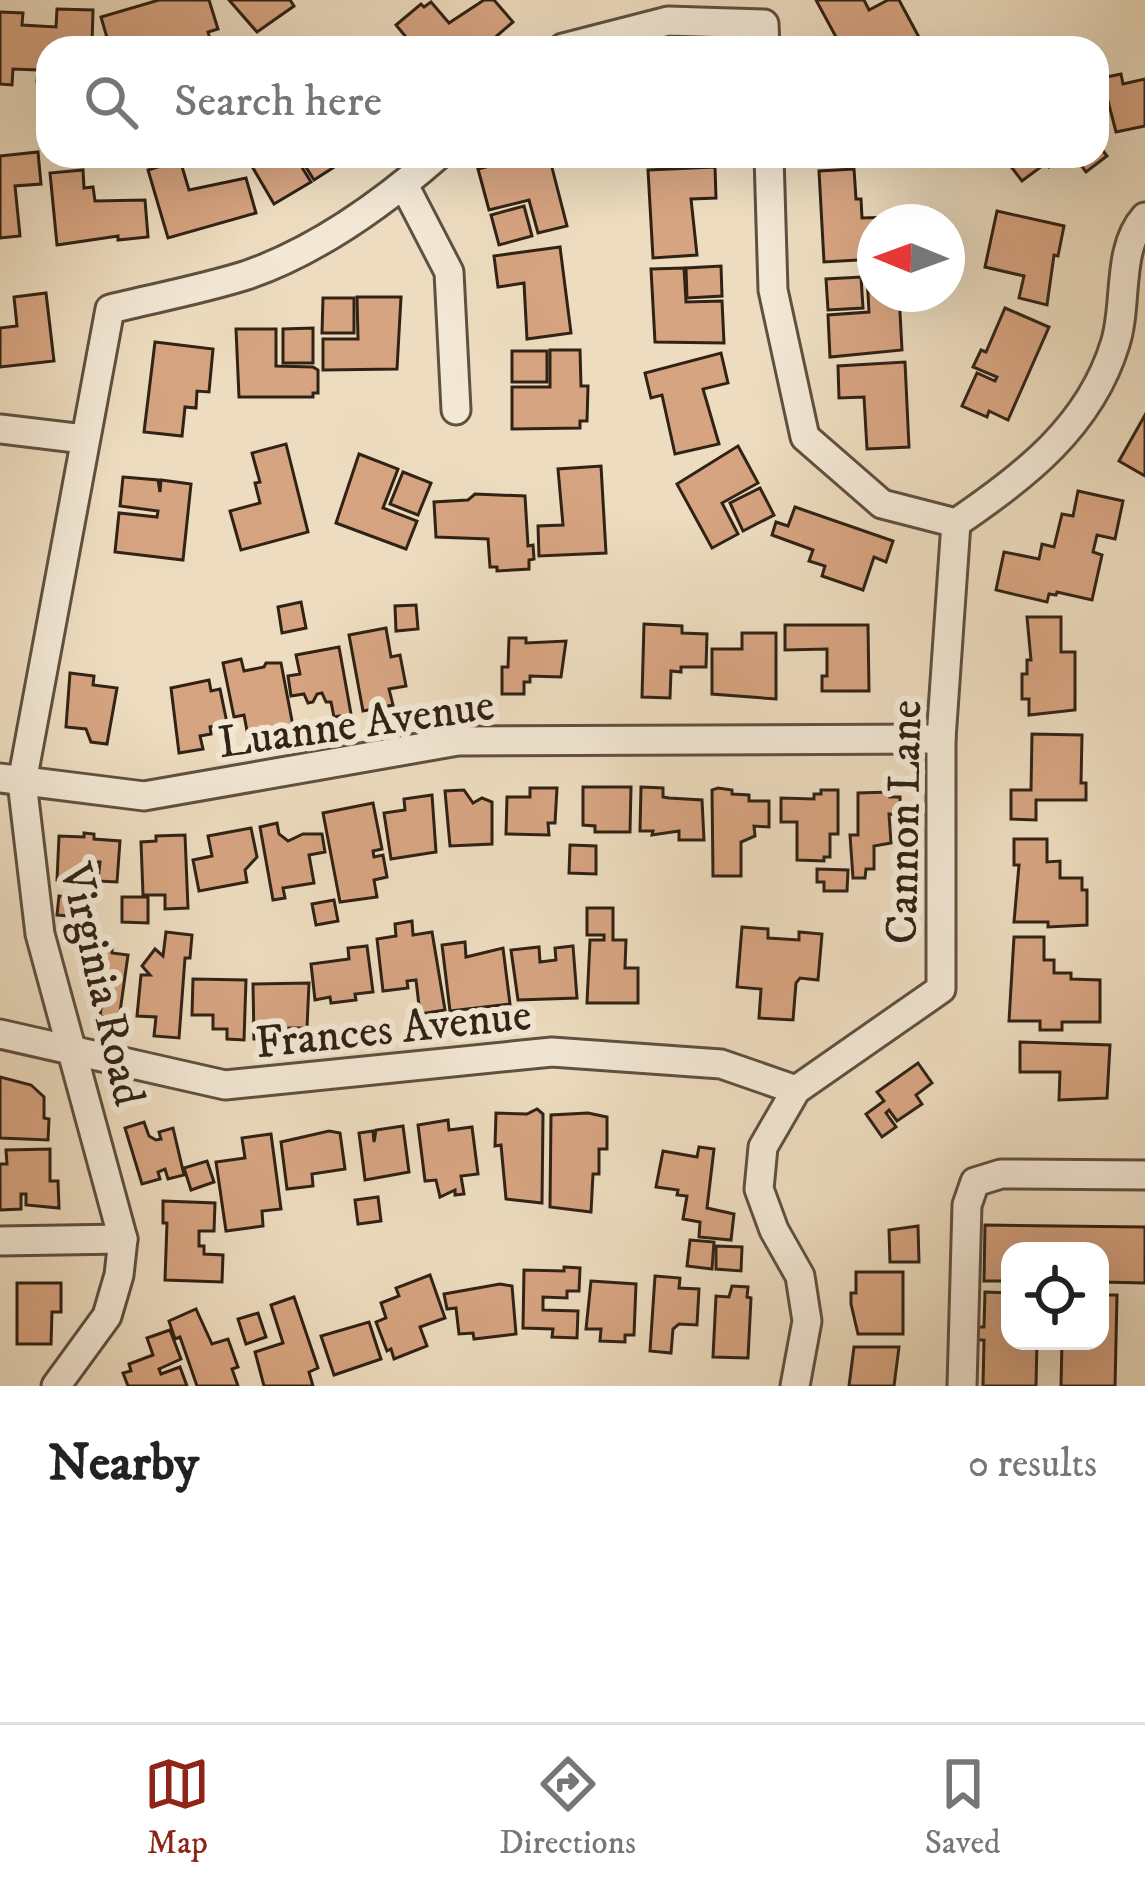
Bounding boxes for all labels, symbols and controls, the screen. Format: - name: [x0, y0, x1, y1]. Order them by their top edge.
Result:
- search box: [36, 36, 1109, 168]
- icon: search: [78, 69, 144, 135]
- text: Search here: [174, 74, 382, 130]
- north arrow: [857, 204, 965, 312]
- street label: Luanne Avenue: [215, 678, 498, 772]
- street label: Cannon Lane: [875, 699, 935, 945]
- street label: Virginia Road: [46, 857, 156, 1112]
- street label: Frances Avenue: [253, 988, 534, 1072]
- map controls: [1001, 1242, 1109, 1350]
- button: locate: [1001, 1242, 1109, 1350]
- text: Nearby: [48, 1432, 199, 1496]
- text: 0 results: [968, 1440, 1097, 1489]
- tab: Map: [144, 1751, 210, 1864]
- tab: Directions: [499, 1751, 636, 1864]
- tab: Saved: [925, 1751, 1001, 1864]

